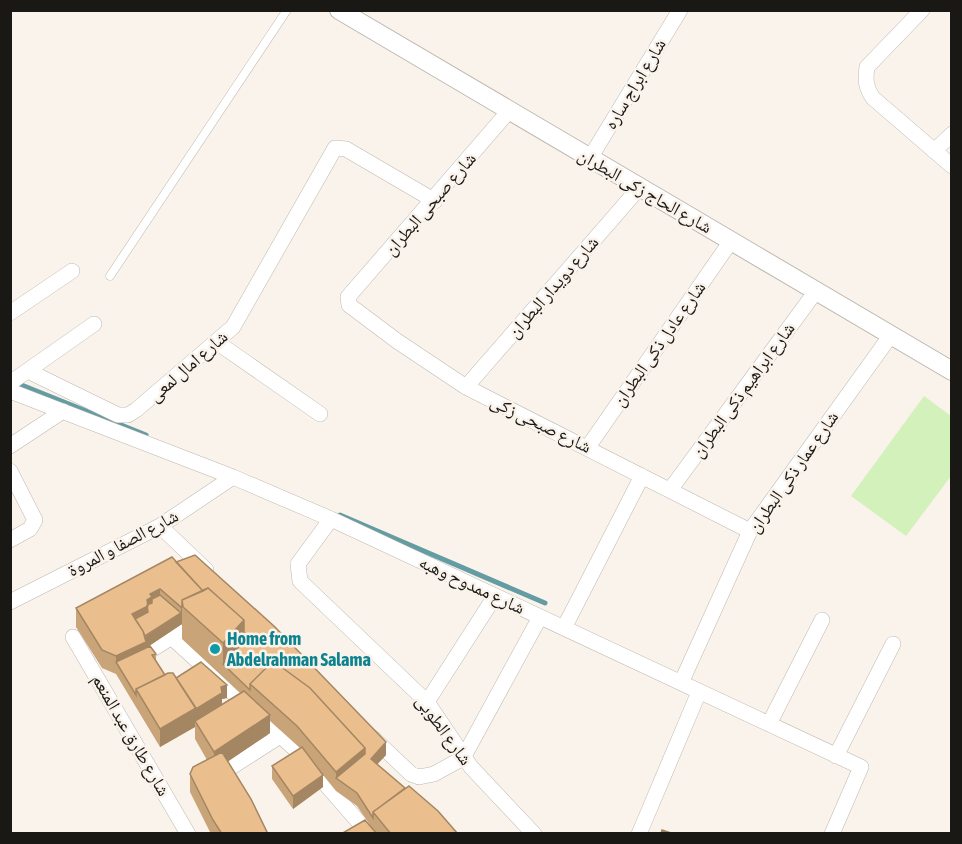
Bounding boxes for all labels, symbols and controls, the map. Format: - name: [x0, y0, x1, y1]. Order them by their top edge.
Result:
- street label: شارع ابراج ساره: [599, 35, 672, 134]
- street label: شارع الحاج زكى البطران: [573, 144, 716, 239]
- street label: شارع صبحى البطران: [379, 148, 481, 260]
- street label: شارع دويدار البطران: [503, 232, 603, 342]
- street label: شارع عادل ذكى البطران: [608, 277, 710, 411]
- street label: شارع ابراهيم ذكى البطران: [687, 318, 800, 462]
- street label: شارع امال لمعى: [144, 326, 232, 406]
- street label: شارع صبحى زكى: [487, 390, 595, 458]
- street label: شارع عمار ذكى البطران: [743, 407, 843, 537]
- street label: شارع الصفا و المروة: [64, 505, 182, 581]
- street label: شارع ممدوح وهبه: [415, 551, 528, 620]
- place label: Home from Abdelrahman Salama: [226, 628, 371, 670]
- marker: Home from Abdelrahman Salama: [208, 642, 222, 656]
- street label: شارع طارق عبد المنعم: [86, 670, 175, 800]
- street label: شارع الطوبى: [411, 690, 477, 770]

